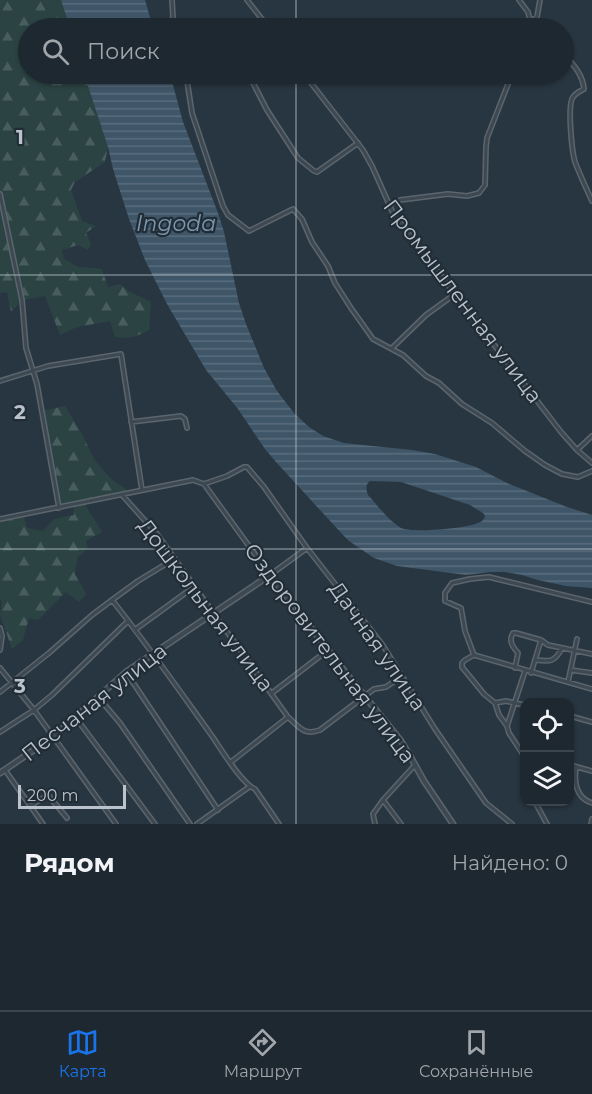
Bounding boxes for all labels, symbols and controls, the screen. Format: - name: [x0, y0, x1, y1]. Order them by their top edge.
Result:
- search box: [18, 18, 574, 84]
- icon: search: [39, 35, 72, 68]
- text: Поиск: [87, 38, 159, 65]
- text: 1: [16, 125, 24, 149]
- street label: Промышленная улица: [378, 194, 548, 408]
- water label: Ingoda: [136, 210, 216, 237]
- text: 2: [14, 400, 26, 424]
- street label: Дошкольная улица: [133, 514, 279, 696]
- street label: Оздоровительная улица: [239, 538, 421, 768]
- street label: Дачная улица: [324, 577, 432, 715]
- street label: Песчаная улица: [17, 638, 171, 766]
- text: 3: [13, 674, 26, 698]
- map controls: [520, 698, 574, 806]
- button: locate: [520, 698, 574, 752]
- button: layers: [520, 752, 574, 806]
- scale bar: [18, 782, 126, 810]
- text: 200 m: [27, 786, 78, 805]
- text: Рядом: [24, 847, 115, 879]
- text: Найдено: 0: [452, 851, 568, 875]
- tab: Карта: [59, 1026, 107, 1081]
- tab: Маршрут: [224, 1026, 302, 1081]
- tab: Сохранённые: [419, 1026, 533, 1081]

